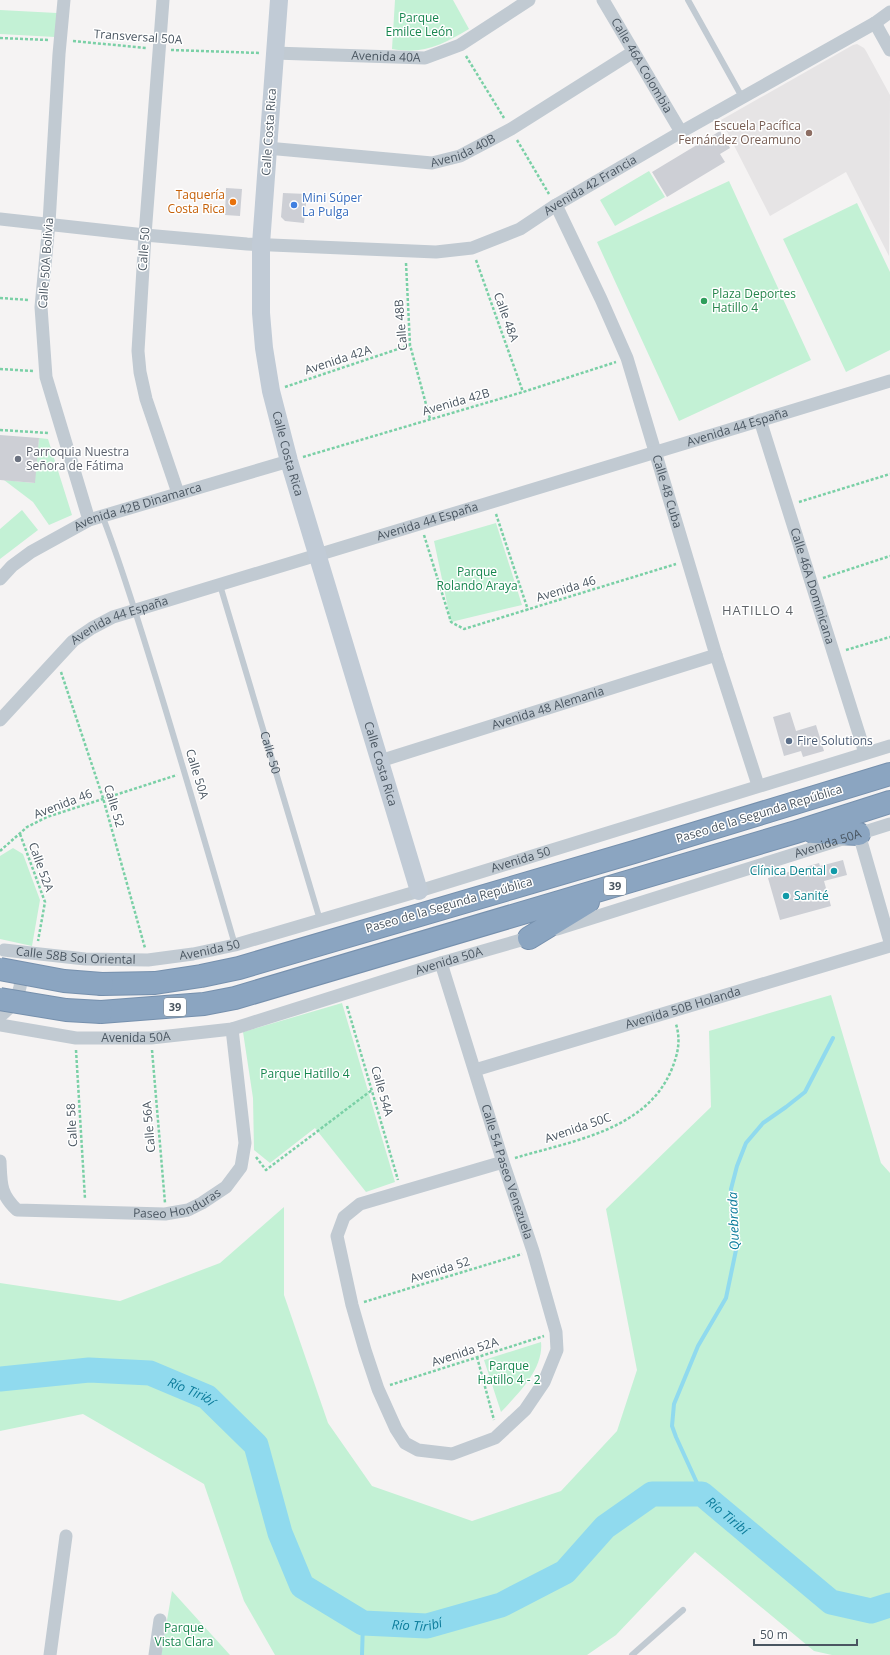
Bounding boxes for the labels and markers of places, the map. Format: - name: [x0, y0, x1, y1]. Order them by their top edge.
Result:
- place label: Escuela Pacífica Fernández Oreamuno: [678, 117, 801, 148]
- marker: Escuela Pacífica Fernández Oreamuno: [804, 128, 814, 138]
- place label: Taquería Costa Rica: [168, 186, 225, 217]
- place label: Mini Súper La Pulga: [302, 189, 362, 220]
- marker: Taquería Costa Rica: [228, 197, 238, 207]
- marker: Mini Súper La Pulga: [289, 200, 299, 210]
- place label: Plaza Deportes Hatillo 4: [712, 285, 796, 316]
- marker: Plaza Deportes Hatillo 4: [699, 296, 709, 306]
- place label: Parroquia Nuestra Señora de Fátima: [26, 443, 129, 474]
- marker: Parroquia Nuestra Señora de Fátima: [13, 454, 23, 464]
- place label: Fire Solutions: [797, 732, 873, 749]
- marker: Fire Solutions: [784, 736, 794, 746]
- place label: Clínica Dental: [750, 862, 826, 879]
- marker: Clínica Dental: [829, 866, 839, 876]
- place label: Sanité: [794, 887, 829, 904]
- marker: Sanité: [781, 891, 791, 901]

